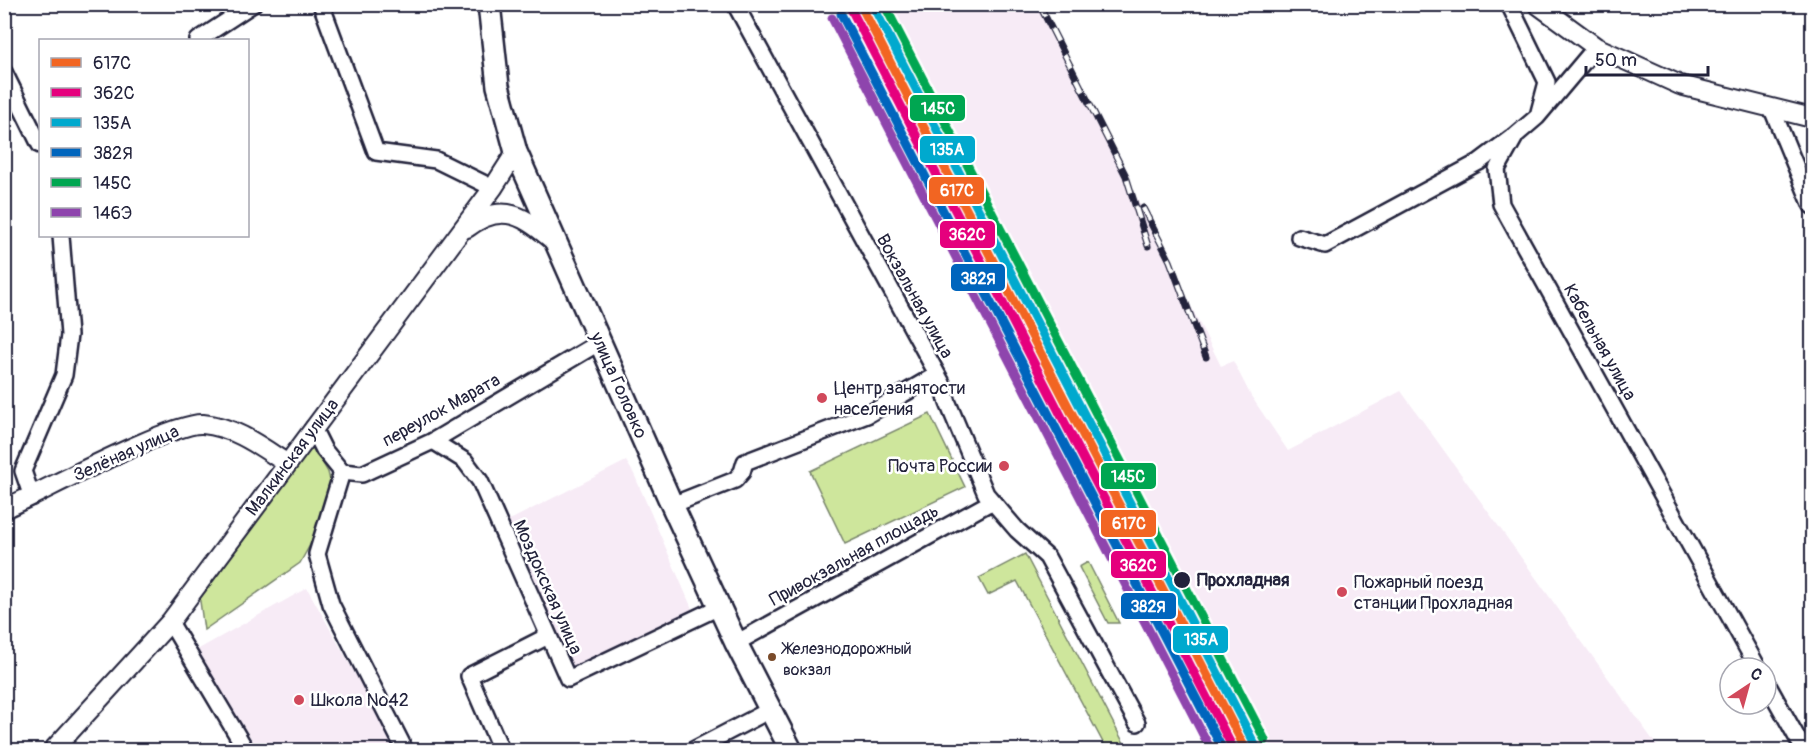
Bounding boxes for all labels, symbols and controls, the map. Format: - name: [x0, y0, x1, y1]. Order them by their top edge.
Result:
- legend: [39, 39, 249, 237]
- scale bar: [1586, 39, 1708, 77]
- text: 50 m: [1595, 49, 1637, 72]
- text: 617C: [93, 52, 131, 75]
- text: 362С: [93, 82, 135, 105]
- line badge: 145С: [909, 94, 966, 122]
- text: 145С: [921, 99, 955, 119]
- text: 135А: [93, 112, 132, 135]
- line badge: 135А: [919, 135, 976, 164]
- text: 135А: [930, 140, 965, 160]
- text: 382Я: [93, 142, 133, 165]
- text: 145С: [93, 172, 131, 195]
- line badge: 617C: [928, 176, 985, 205]
- text: 617C: [940, 181, 974, 201]
- text: 146Э: [93, 202, 132, 225]
- line badge: 362С: [939, 220, 996, 249]
- text: 362С: [948, 225, 986, 245]
- street label: Вокзальная улица: [871, 230, 958, 362]
- line badge: 382Я: [950, 263, 1006, 292]
- text: 382Я: [960, 269, 996, 289]
- street label: Кабельная улица: [1558, 280, 1641, 405]
- street label: улица Головко: [584, 328, 652, 442]
- street label: переулок Марата: [378, 369, 504, 452]
- place label: Центр занятости населения: [834, 377, 965, 421]
- marker: Центр занятости населения: [815, 391, 829, 405]
- street label: Малкинская улица: [241, 394, 344, 521]
- street label: Зелёная улица: [70, 420, 183, 487]
- place label: Почта России: [888, 455, 992, 478]
- marker: Почта России: [997, 459, 1011, 473]
- line badge: 145С: [1100, 462, 1157, 490]
- text: 145С: [1111, 467, 1145, 487]
- street label: Привокзальная площадь: [766, 499, 943, 612]
- line badge: 617C: [1100, 509, 1157, 538]
- text: 617C: [1112, 514, 1146, 534]
- street label: Моздокская улица: [508, 516, 588, 658]
- line badge: 362С: [1110, 550, 1167, 579]
- text: 362С: [1119, 556, 1157, 576]
- place label: Прохладная: [1197, 569, 1289, 592]
- marker: Прохладная: [1172, 570, 1192, 590]
- place label: Пожарный поезд станции Прохладная: [1354, 571, 1513, 615]
- marker: Пожарный поезд станции Прохладная: [1335, 585, 1349, 599]
- line badge: 382Я: [1120, 592, 1177, 620]
- text: 382Я: [1130, 597, 1166, 617]
- line badge: 135А: [1172, 625, 1229, 654]
- text: 135А: [1184, 630, 1219, 650]
- place label: Железнодорожный вокзал: [780, 639, 912, 680]
- marker: Железнодорожный вокзал: [766, 651, 778, 663]
- north arrow: [1718, 656, 1778, 716]
- text: С: [1746, 664, 1766, 686]
- place label: Школа №42: [311, 689, 409, 712]
- marker: Школа №42: [292, 693, 306, 707]

